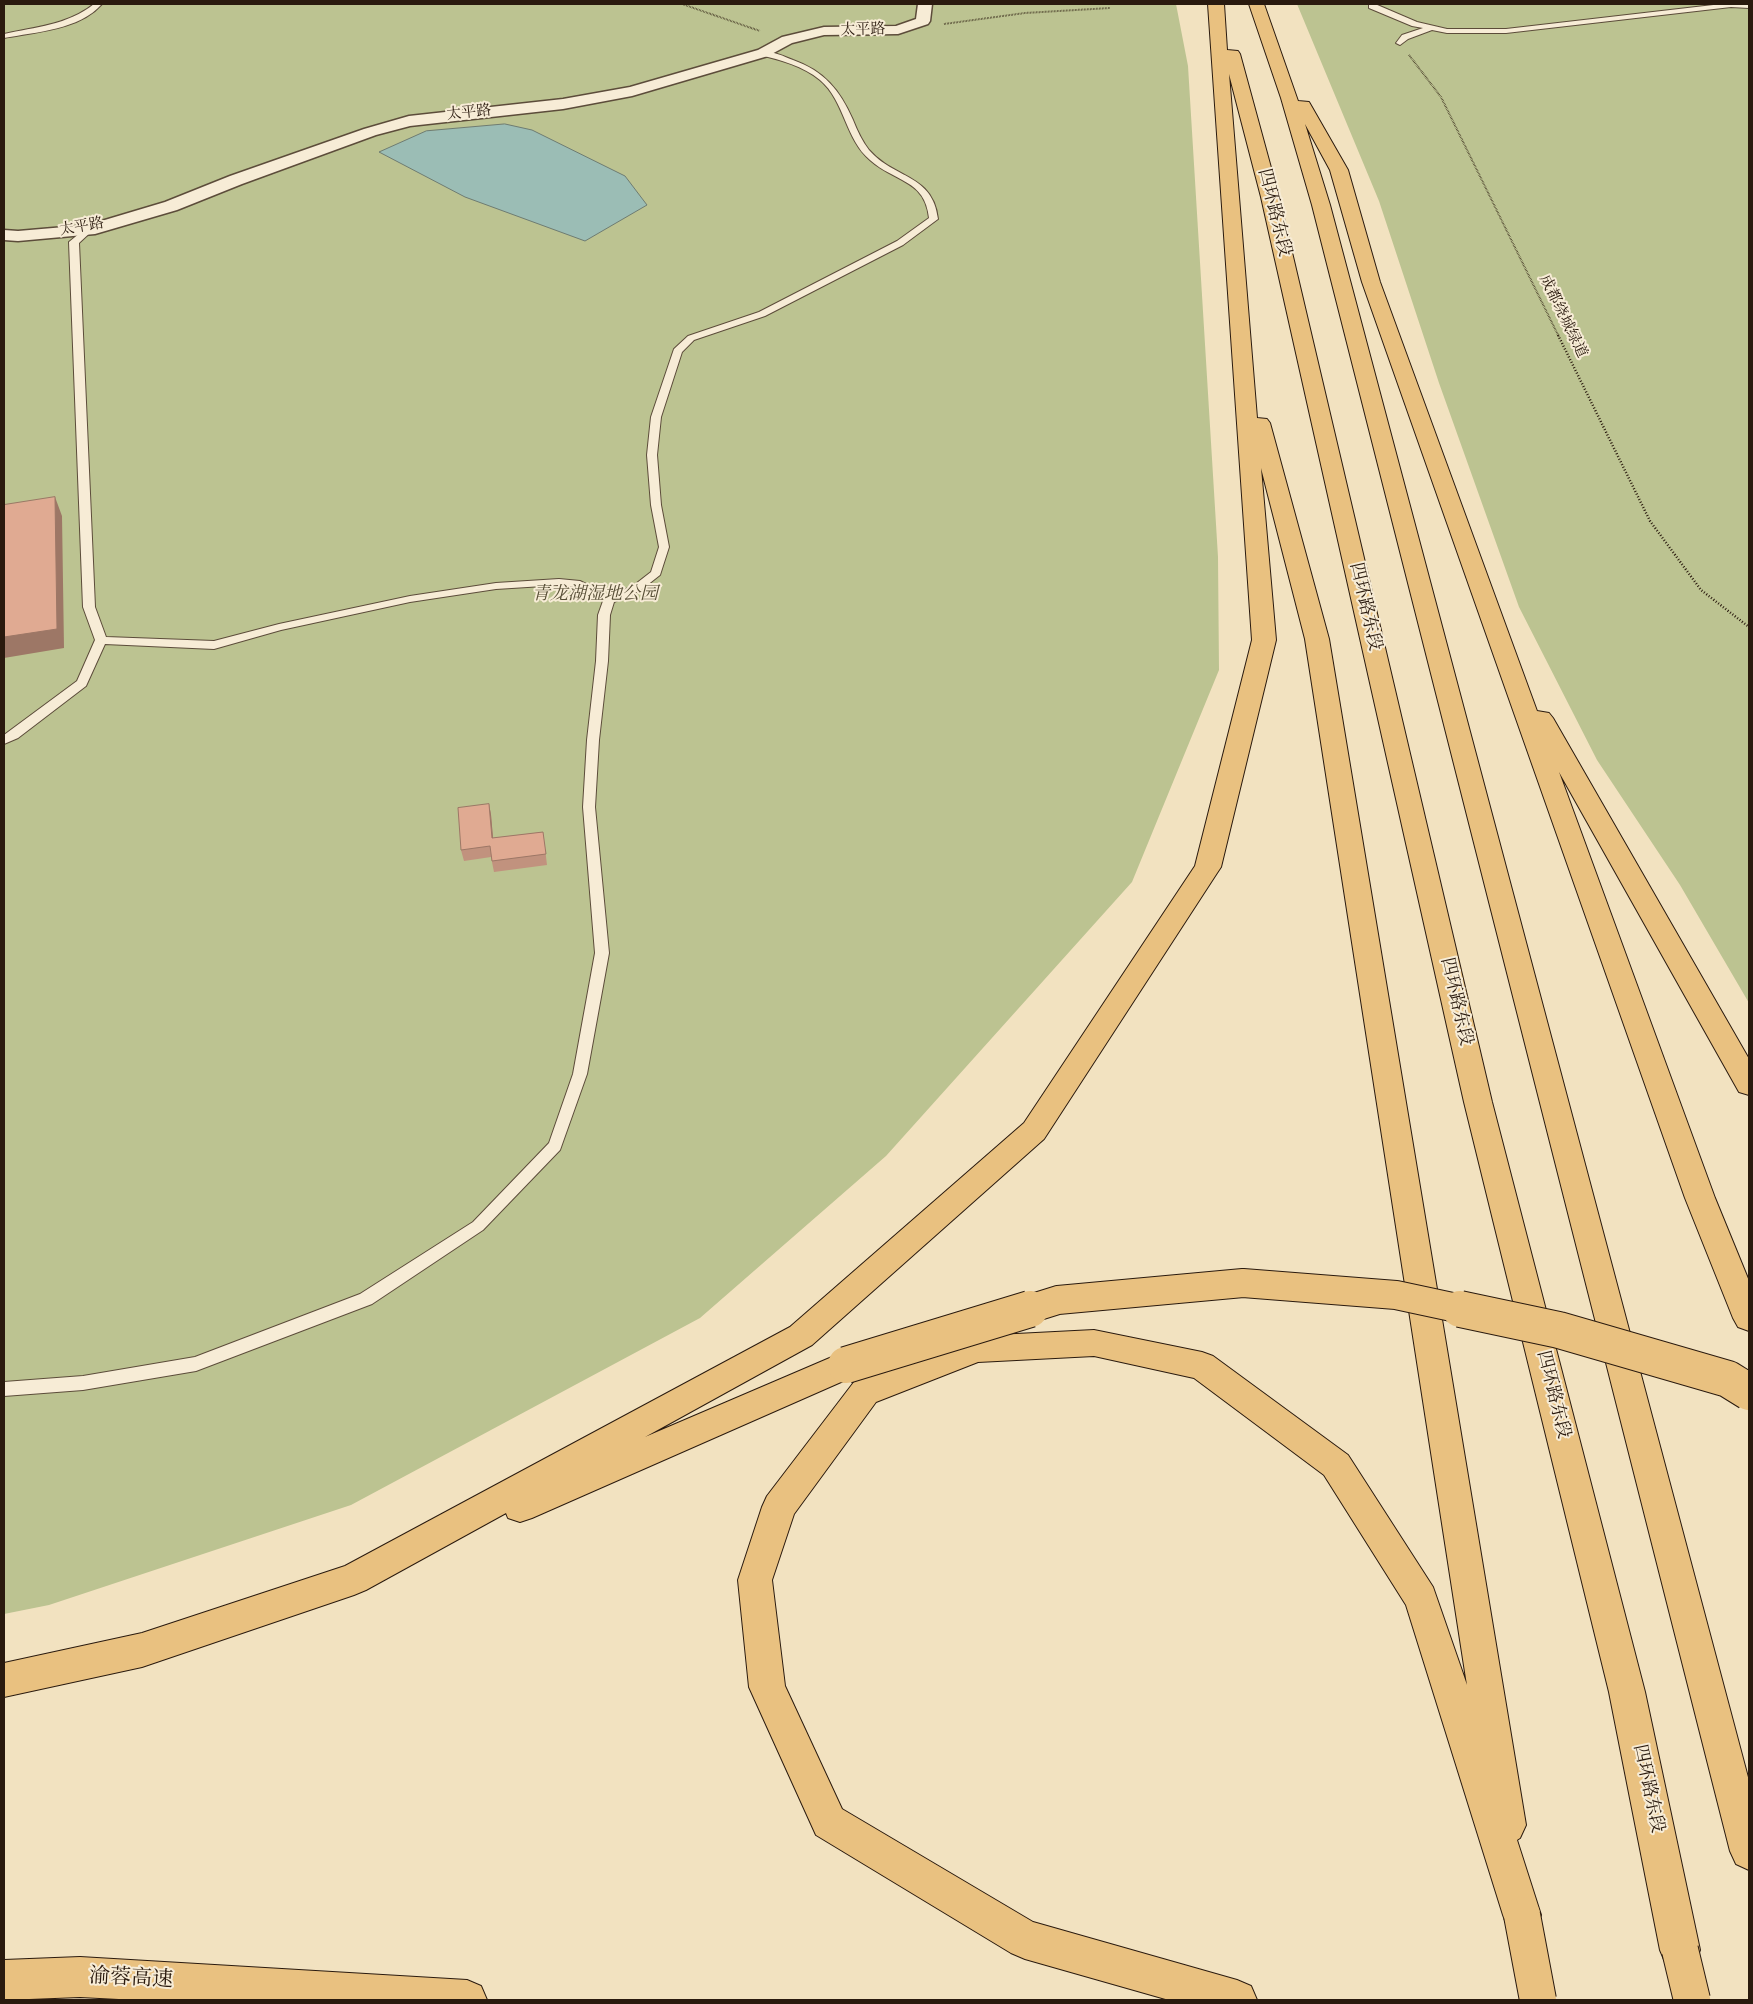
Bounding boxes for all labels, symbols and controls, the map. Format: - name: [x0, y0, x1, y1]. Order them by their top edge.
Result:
- street label: 太平路: [840, 22, 886, 40]
- street label: 太平路: [446, 103, 492, 125]
- street label: 四环路东段: [1252, 167, 1294, 259]
- street label: 太平路: [58, 215, 106, 241]
- street label: 成都绕城绿道: [1534, 273, 1590, 361]
- street label: 四环路东段: [1343, 561, 1385, 653]
- park label: 青龙湖湿地公园: [532, 585, 658, 607]
- street label: 四环路东段: [1434, 956, 1476, 1048]
- street label: 四环路东段: [1531, 1349, 1573, 1441]
- street label: 四环路东段: [1627, 1743, 1667, 1835]
- street label: 渝蓉高速: [88, 1965, 174, 1995]

